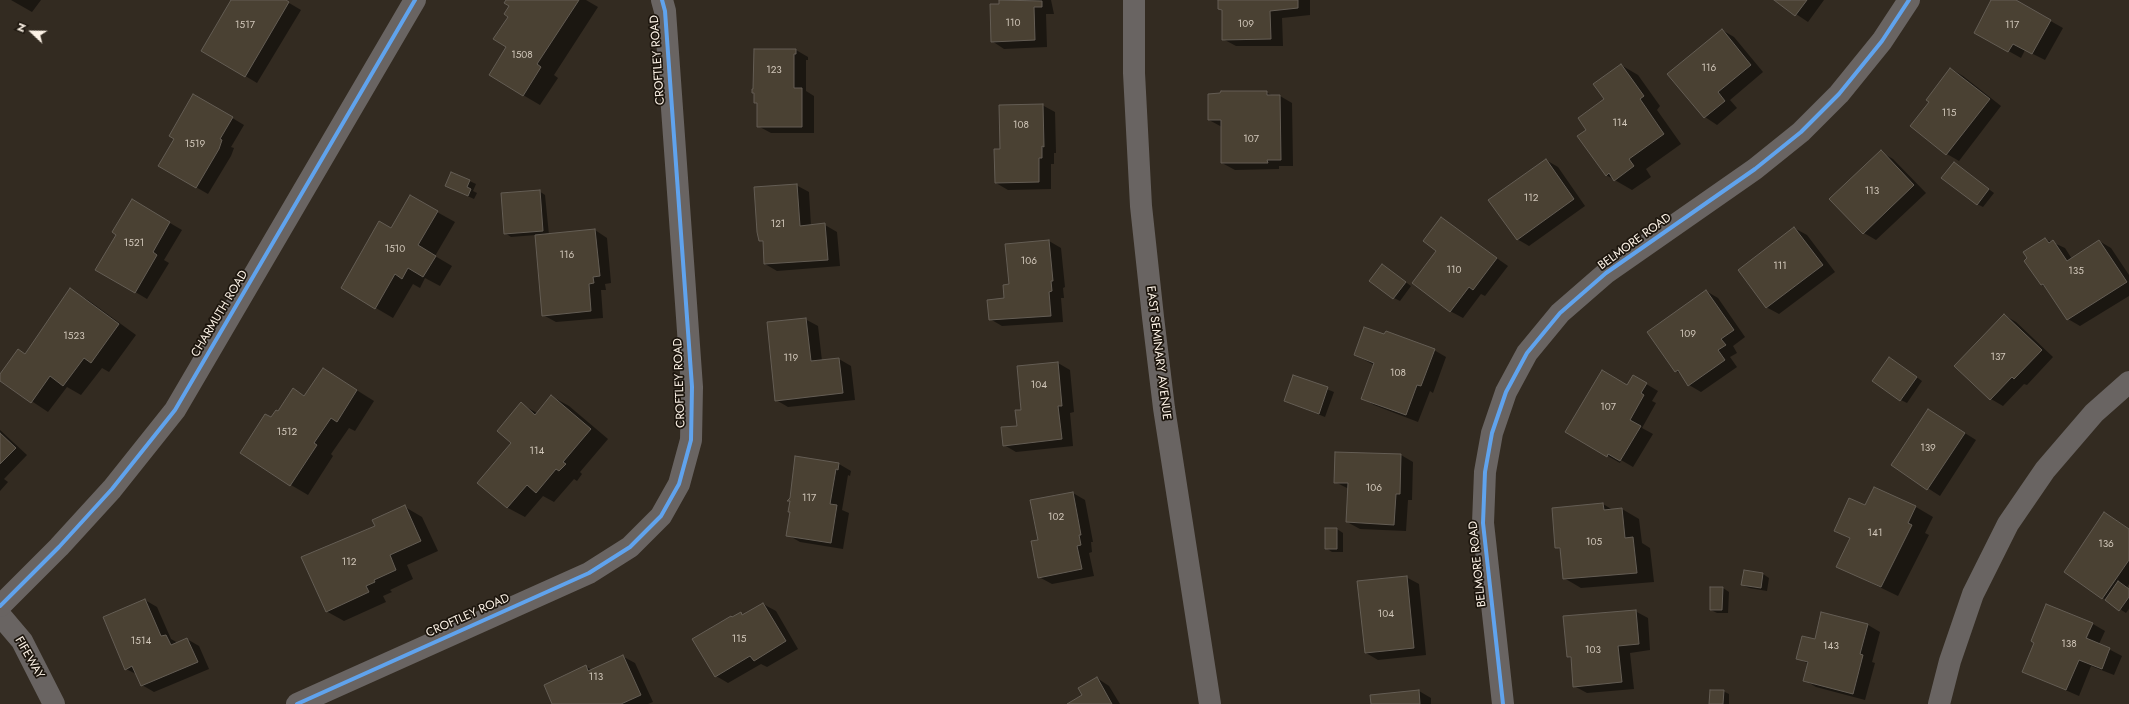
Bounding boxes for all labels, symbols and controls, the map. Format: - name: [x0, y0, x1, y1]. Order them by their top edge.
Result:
- north arrow: [12, 12, 52, 52]
- street label: CROFTLEY ROAD: [648, 15, 668, 105]
- house number: 110: [1006, 18, 1020, 30]
- house number: 109: [1238, 19, 1254, 31]
- text: N: [12, 20, 30, 35]
- house number: 1517: [235, 20, 255, 32]
- house number: 117: [2005, 20, 2019, 32]
- house number: 1508: [511, 50, 533, 62]
- house number: 116: [1702, 63, 1716, 75]
- house number: 123: [766, 65, 782, 77]
- house number: 115: [1942, 108, 1956, 120]
- house number: 114: [1613, 118, 1627, 130]
- house number: 108: [1013, 120, 1029, 132]
- house number: 107: [1243, 134, 1259, 146]
- house number: 1519: [185, 139, 205, 151]
- house number: 113: [1865, 186, 1879, 198]
- house number: 112: [1524, 193, 1538, 205]
- street label: BELMORE ROAD: [1596, 211, 1674, 273]
- house number: 121: [771, 219, 785, 231]
- house number: 1521: [124, 238, 144, 250]
- house number: 1510: [385, 244, 405, 256]
- house number: 116: [560, 250, 574, 262]
- house number: 106: [1021, 256, 1037, 268]
- house number: 111: [1773, 261, 1787, 273]
- house number: 110: [1447, 265, 1461, 277]
- house number: 135: [2068, 266, 2084, 278]
- street label: CHARMUTH ROAD: [189, 268, 251, 360]
- street label: EAST SEMINARY AVENUE: [1143, 285, 1173, 421]
- house number: 109: [1680, 329, 1696, 341]
- house number: 1523: [63, 331, 85, 343]
- street label: CROFTLEY ROAD: [671, 338, 689, 428]
- house number: 137: [1990, 352, 2006, 364]
- house number: 119: [784, 353, 798, 365]
- house number: 108: [1390, 368, 1406, 380]
- house number: 104: [1031, 380, 1047, 392]
- house number: 107: [1600, 402, 1616, 414]
- house number: 1512: [277, 427, 297, 439]
- house number: 139: [1920, 443, 1936, 455]
- house number: 114: [530, 446, 544, 458]
- house number: 106: [1366, 483, 1382, 495]
- house number: 117: [802, 493, 816, 505]
- house number: 102: [1048, 512, 1064, 524]
- street label: BELMORE ROAD: [1466, 520, 1490, 608]
- house number: 141: [1868, 528, 1882, 540]
- house number: 105: [1586, 537, 1602, 549]
- house number: 136: [2098, 539, 2114, 551]
- house number: 112: [342, 557, 356, 569]
- street label: CROFTLEY ROAD: [424, 591, 512, 641]
- house number: 104: [1378, 609, 1394, 621]
- street label: FIFEWAY: [11, 634, 47, 682]
- house number: 115: [732, 634, 746, 646]
- house number: 1514: [131, 636, 151, 648]
- house number: 138: [2061, 639, 2077, 651]
- house number: 143: [1823, 641, 1839, 653]
- house number: 103: [1585, 645, 1601, 657]
- house number: 113: [589, 672, 603, 684]

